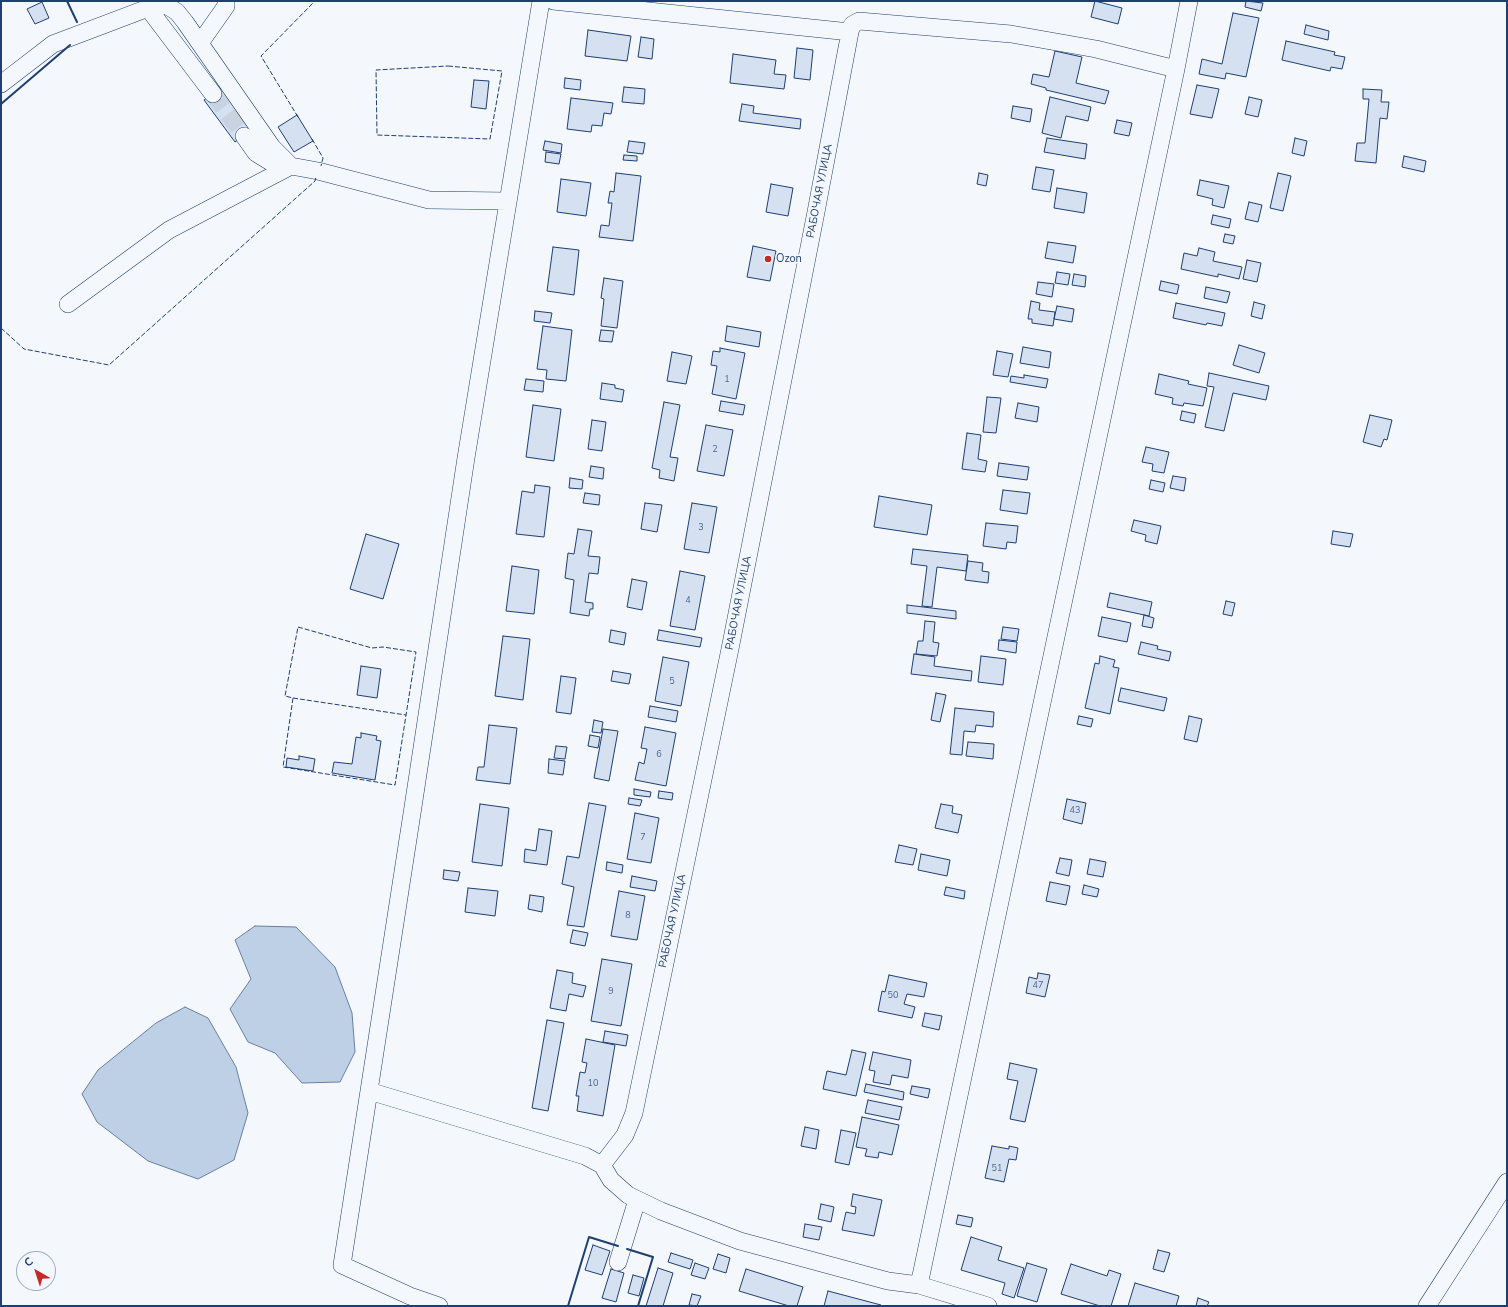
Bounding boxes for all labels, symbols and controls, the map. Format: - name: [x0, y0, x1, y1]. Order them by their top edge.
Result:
- street label: РАБОЧАЯ УЛИЦА: [804, 143, 836, 239]
- place label: Ozon: [776, 252, 802, 266]
- marker: Ozon: [763, 254, 773, 264]
- house number: 1: [724, 375, 730, 385]
- house number: 2: [712, 445, 718, 455]
- house number: 3: [698, 523, 704, 533]
- street label: РАБОЧАЯ УЛИЦА: [723, 555, 755, 651]
- house number: 4: [685, 596, 691, 606]
- house number: 5: [669, 677, 675, 687]
- house number: 6: [656, 750, 662, 760]
- house number: 43: [1070, 806, 1080, 816]
- house number: 7: [640, 833, 646, 843]
- street label: РАБОЧАЯ УЛИЦА: [657, 873, 689, 969]
- house number: 8: [625, 911, 631, 921]
- house number: 47: [1033, 981, 1043, 991]
- house number: 9: [608, 987, 614, 997]
- house number: 50: [888, 991, 898, 1001]
- house number: 10: [588, 1079, 598, 1089]
- house number: 51: [992, 1164, 1002, 1174]
- north arrow: [16, 1251, 56, 1291]
- text: С: [21, 1254, 36, 1270]

